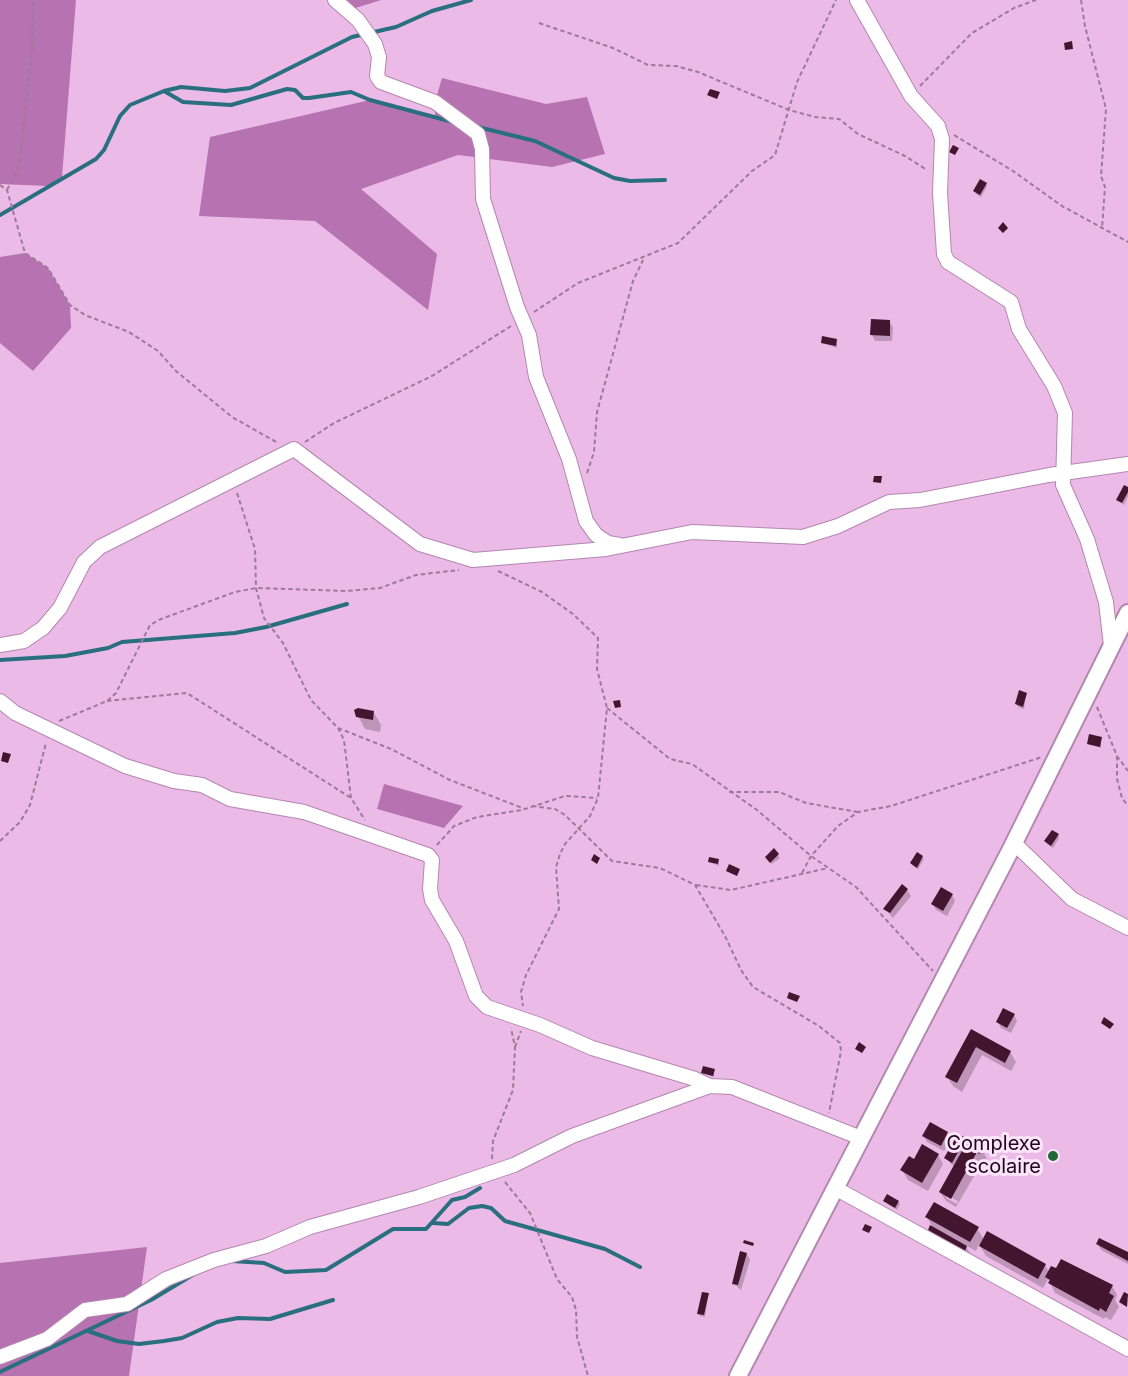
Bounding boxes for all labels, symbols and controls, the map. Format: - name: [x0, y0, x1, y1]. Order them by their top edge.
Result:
- place label: Complexe scolaire: [946, 1132, 1041, 1179]
- marker: Complexe scolaire: [1046, 1149, 1060, 1163]

